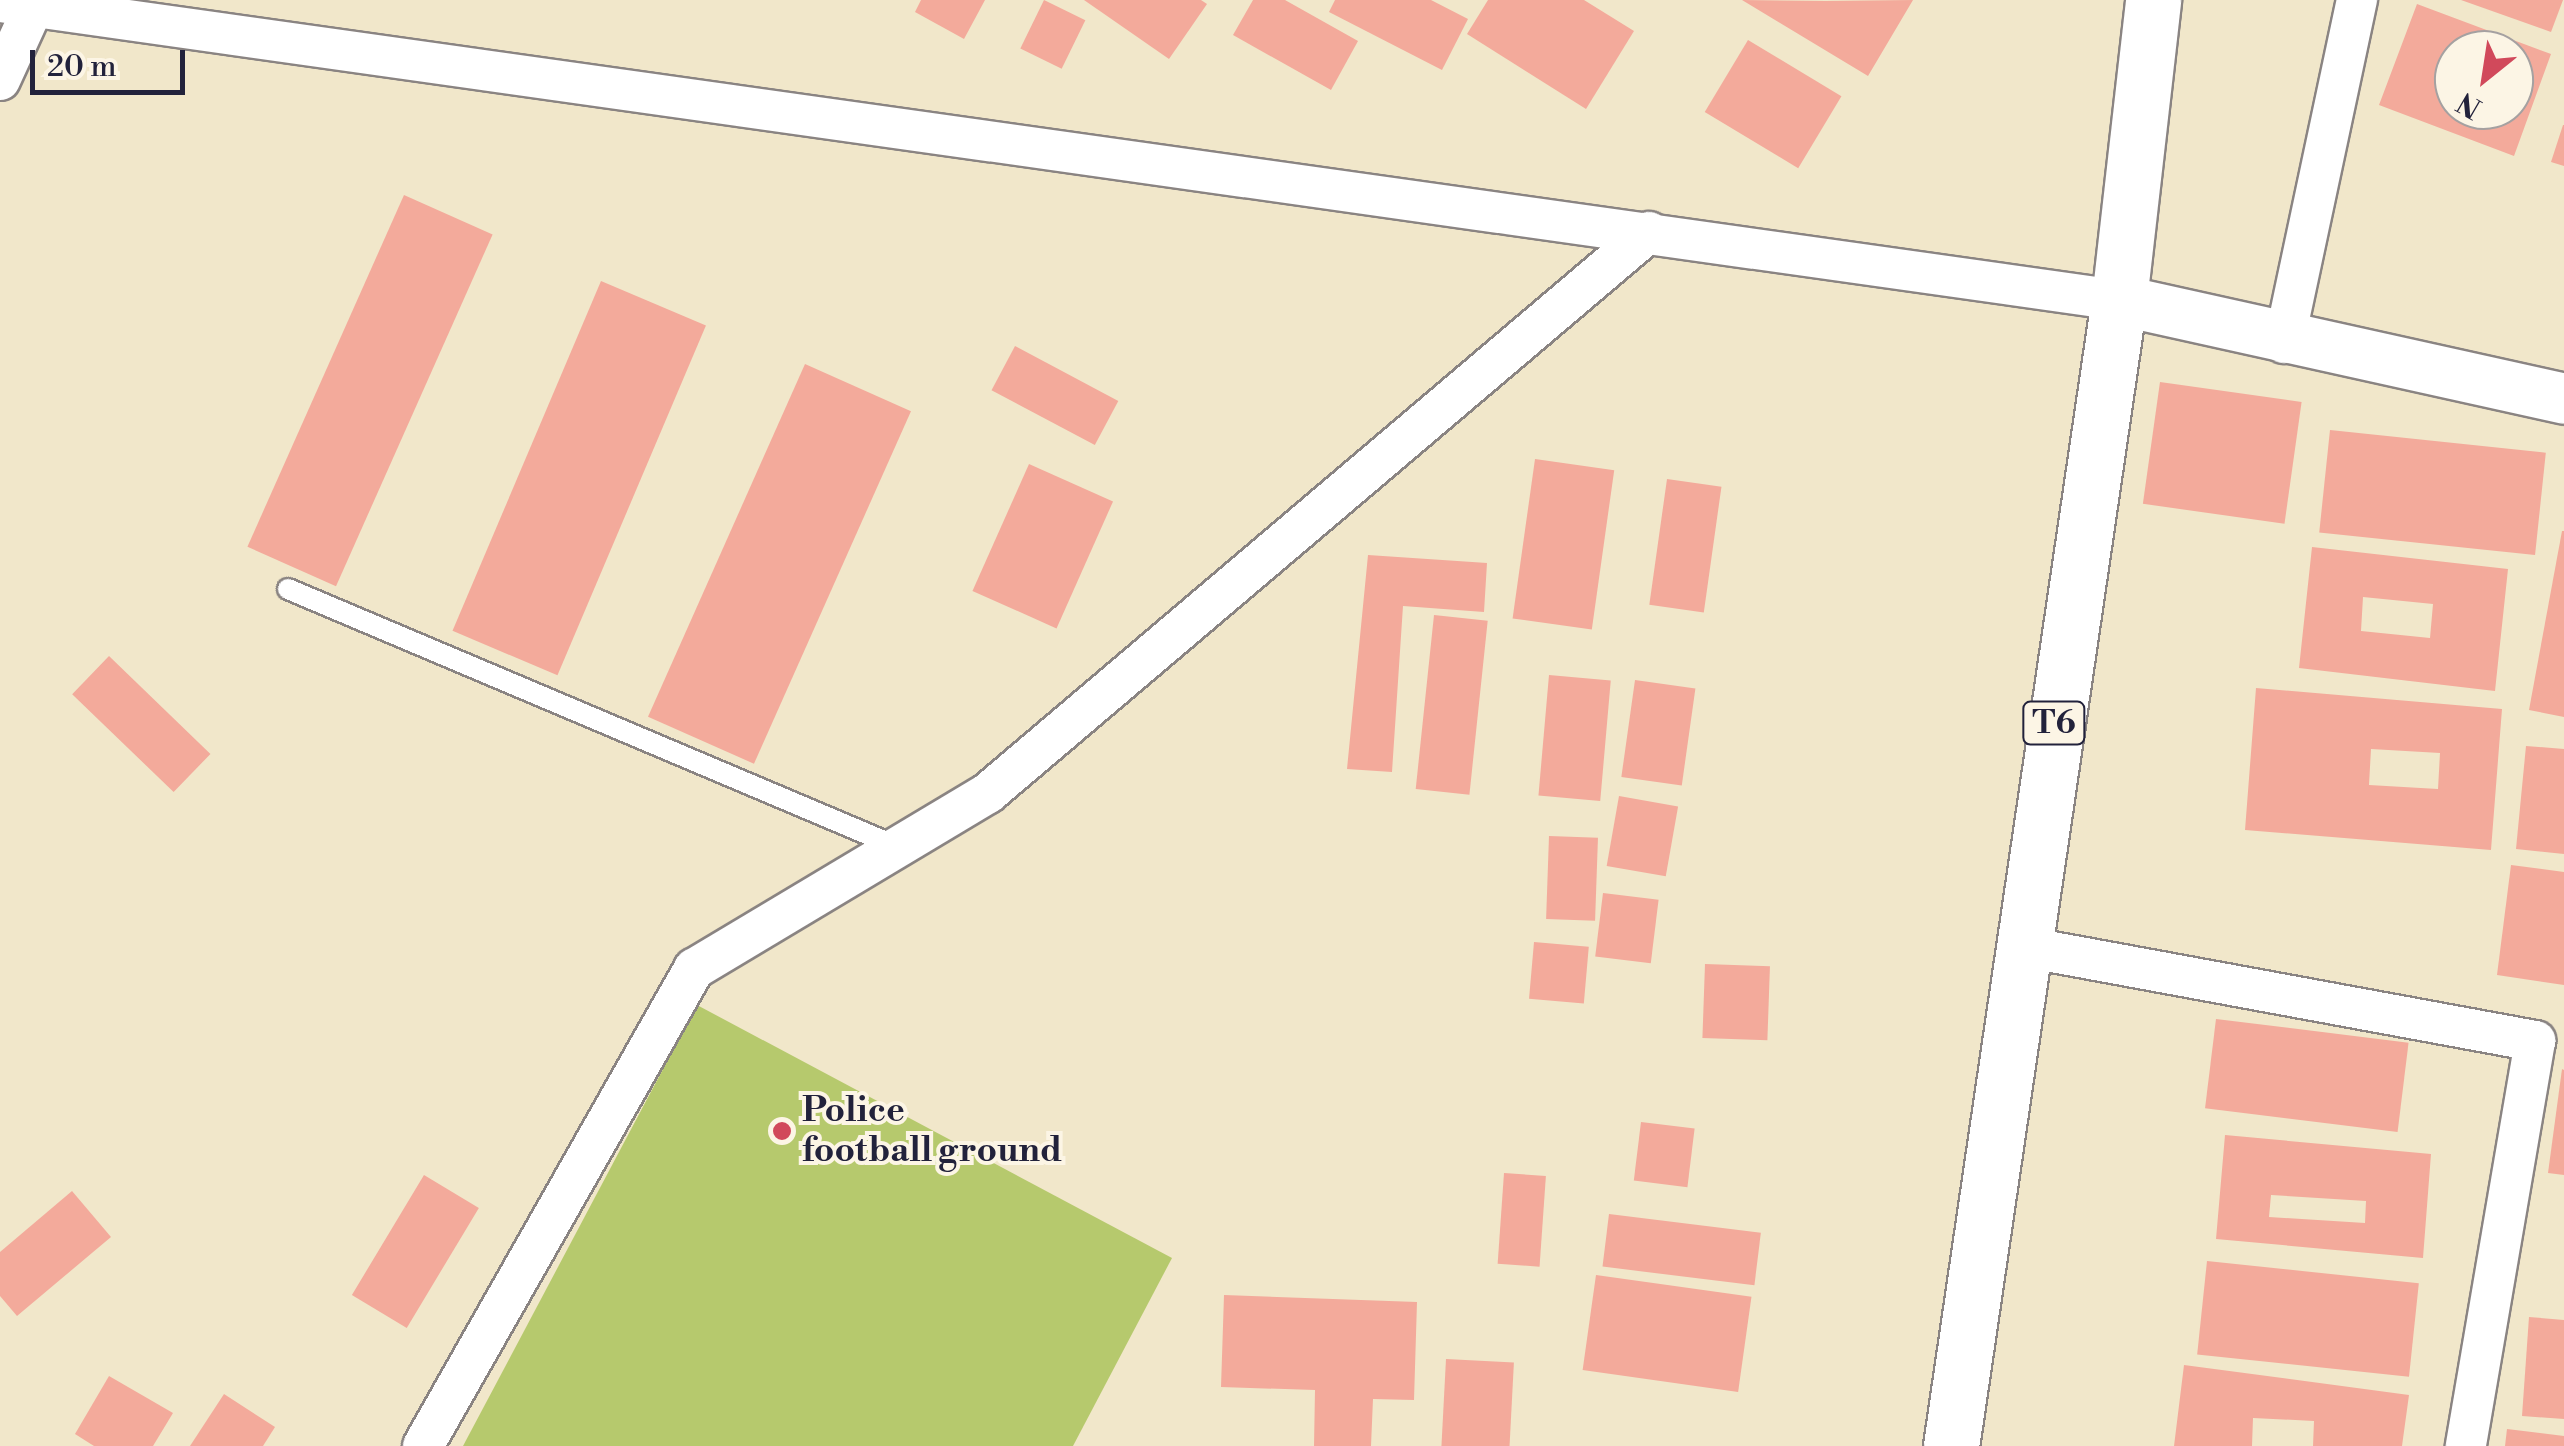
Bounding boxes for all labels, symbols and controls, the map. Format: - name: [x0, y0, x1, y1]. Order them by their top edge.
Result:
- scale bar: [35, 30, 190, 92]
- north arrow: [2434, 30, 2534, 130]
- text: 20 m: [47, 48, 116, 86]
- text: N: [2451, 84, 2488, 125]
- road number: T6: [2022, 696, 2086, 750]
- place label: Police football ground: [802, 1090, 1062, 1172]
- marker: Police football ground: [771, 1120, 793, 1142]

